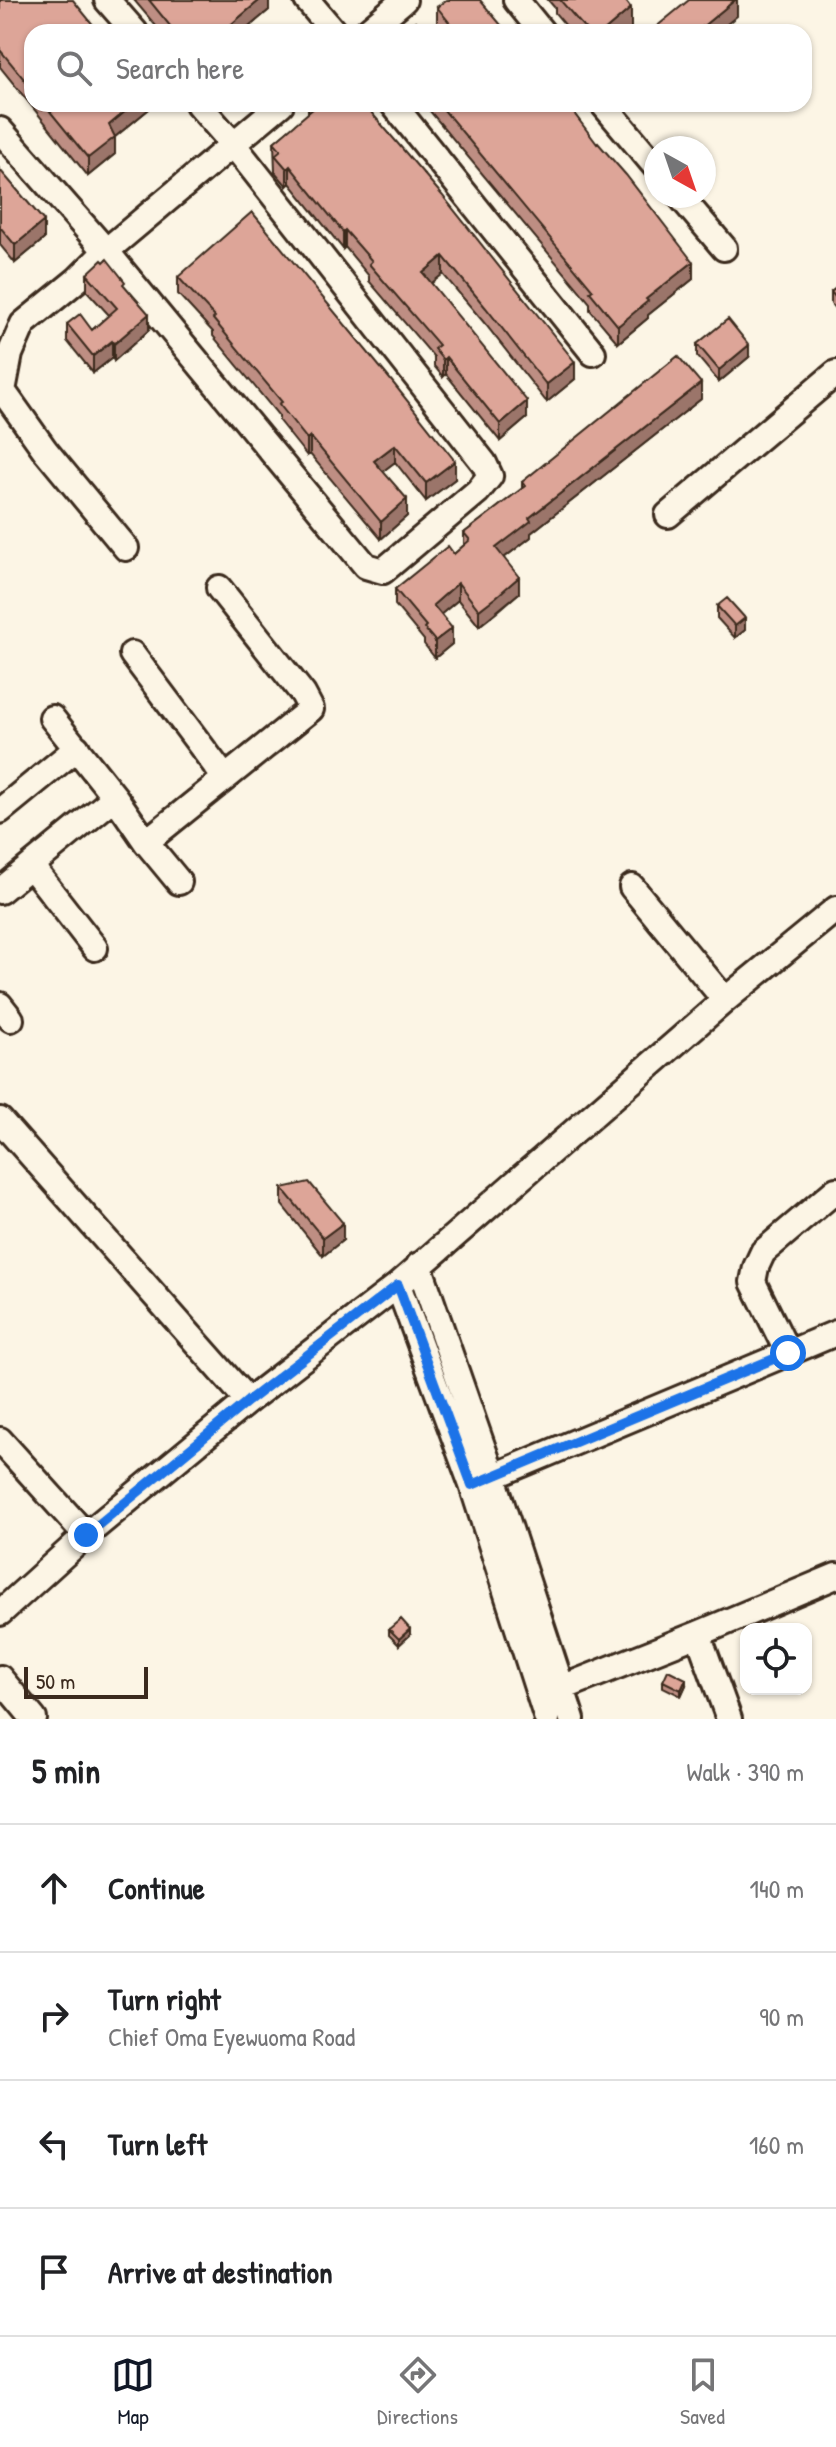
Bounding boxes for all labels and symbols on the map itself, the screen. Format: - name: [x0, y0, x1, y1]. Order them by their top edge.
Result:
- north arrow: [644, 136, 716, 208]
- route start: [770, 1335, 806, 1371]
- route end: [68, 1517, 104, 1553]
- scale bar: [24, 1663, 148, 1699]

